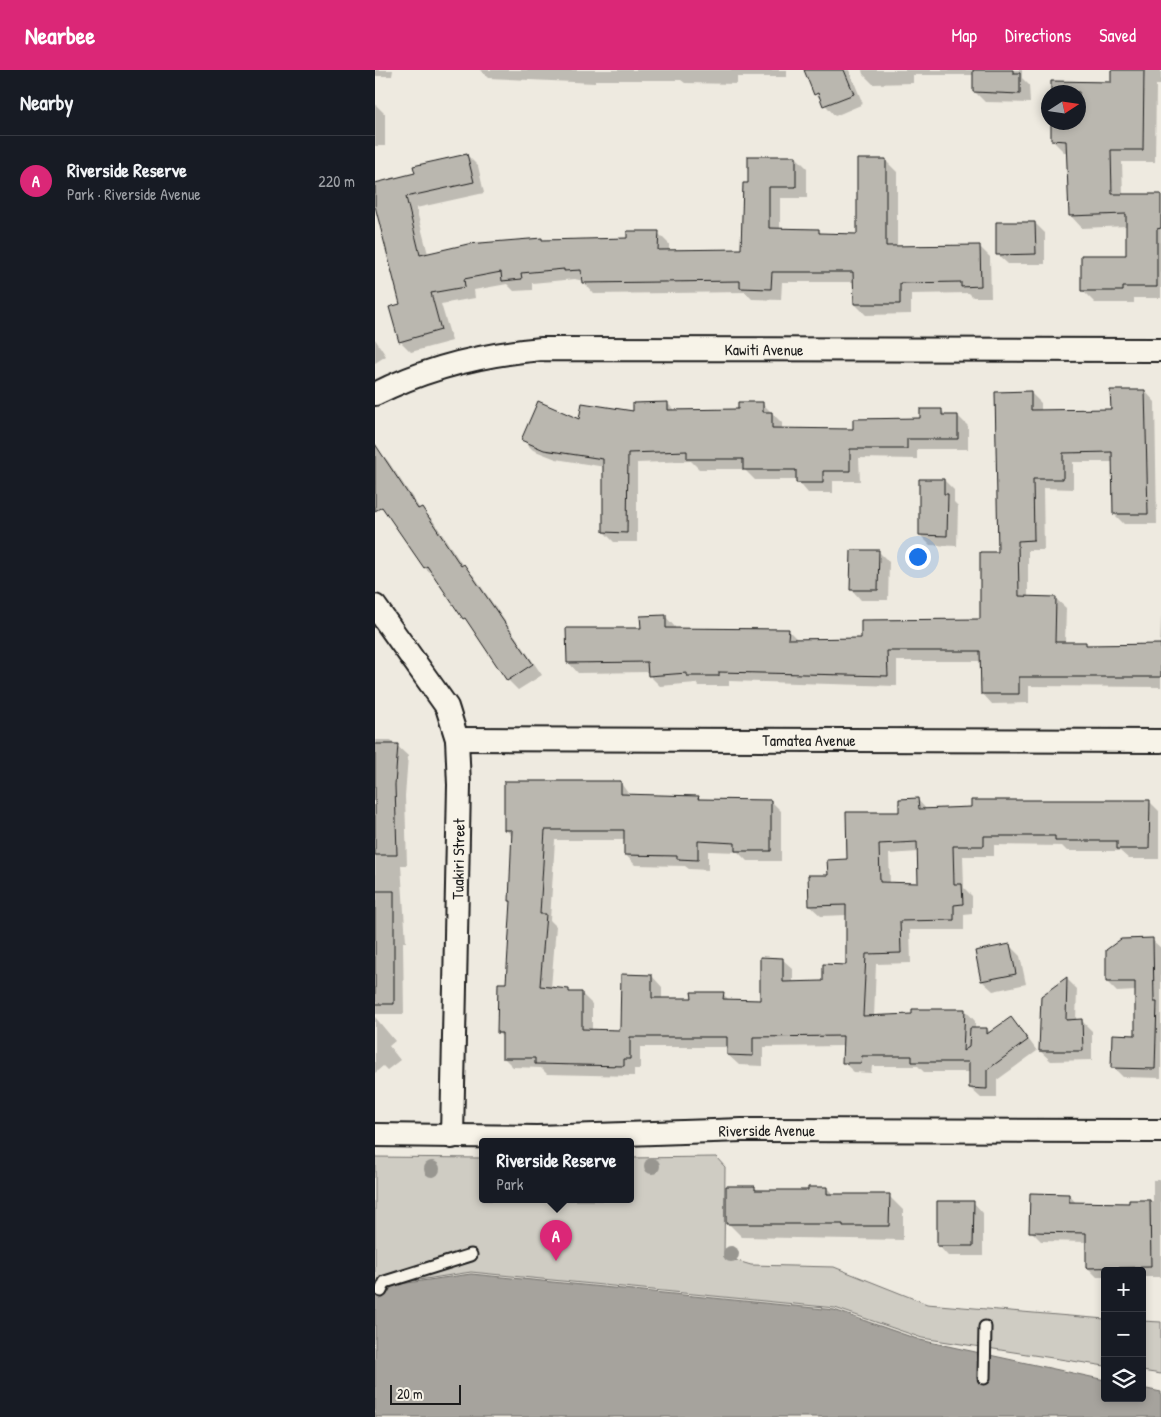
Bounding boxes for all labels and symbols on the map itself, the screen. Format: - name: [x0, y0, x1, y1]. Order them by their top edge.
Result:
- north arrow: [1041, 85, 1086, 130]
- street label: Kawiti Avenue: [724, 338, 804, 360]
- your location: [905, 544, 931, 570]
- street label: Tamatea Avenue: [762, 729, 856, 751]
- street label: Tuakiri Street: [446, 818, 470, 900]
- street label: Riverside Avenue: [718, 1119, 816, 1142]
- pin: A: [540, 1220, 572, 1261]
- scale bar: [390, 1382, 461, 1405]

